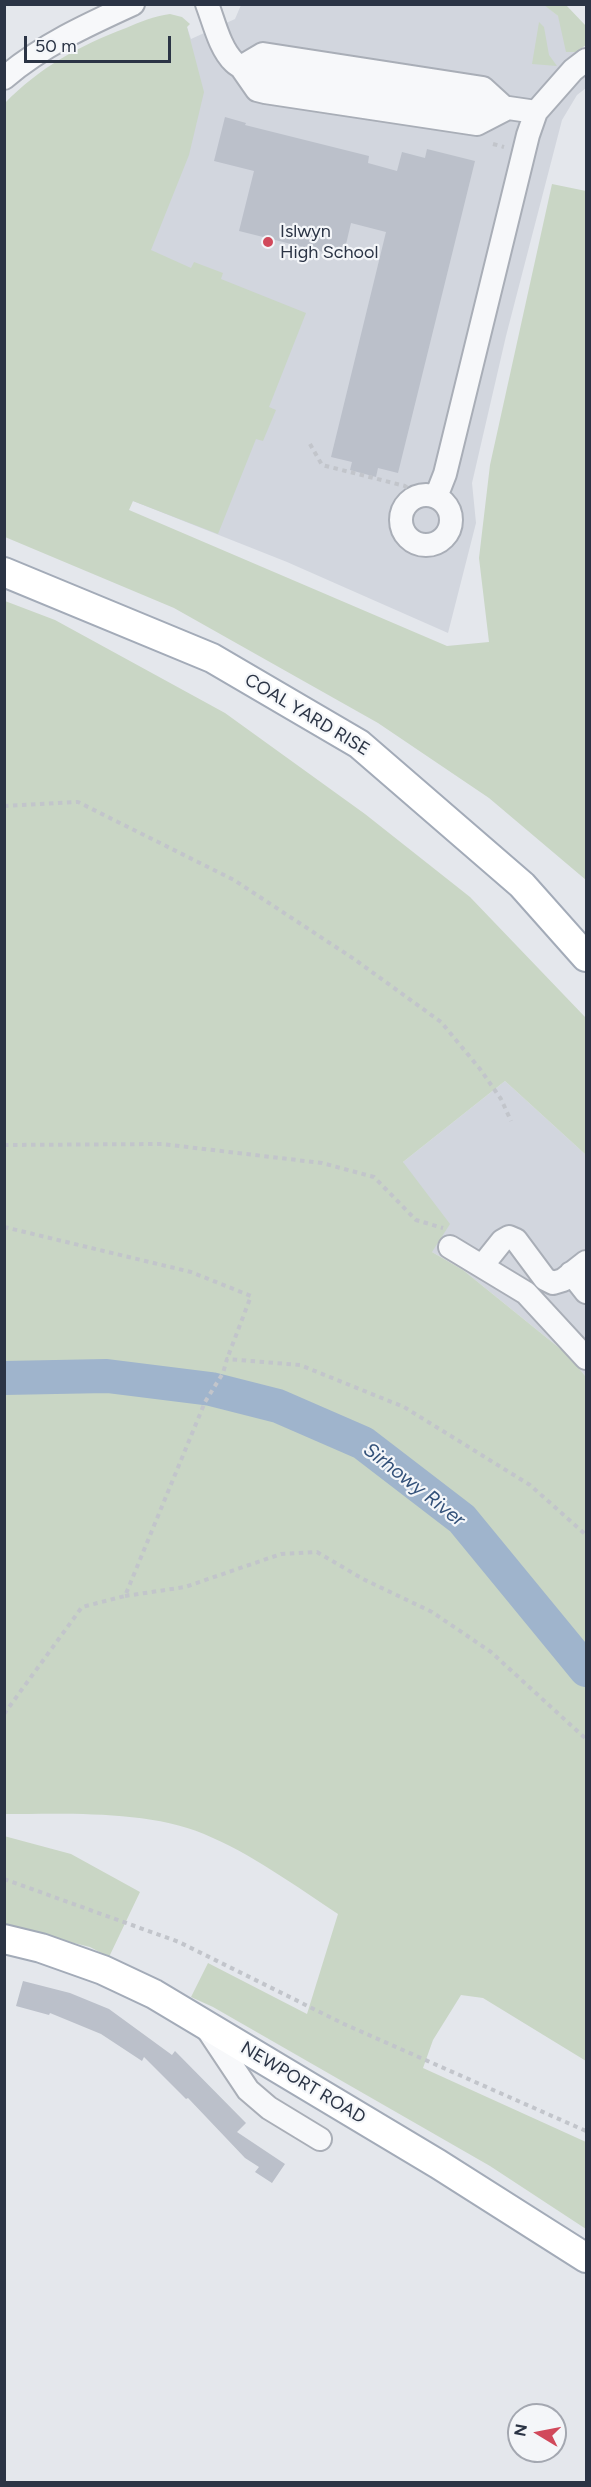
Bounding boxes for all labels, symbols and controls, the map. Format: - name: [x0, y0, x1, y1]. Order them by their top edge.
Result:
- scale bar: [27, 24, 174, 62]
- text: 50 m: [35, 35, 77, 57]
- place label: Islwyn High School: [280, 221, 378, 264]
- marker: Islwyn High School: [261, 235, 275, 249]
- street label: COAL YARD RISE: [241, 669, 373, 761]
- water label: Sirhowy River: [358, 1438, 470, 1532]
- street label: NEWPORT ROAD: [237, 2037, 369, 2129]
- north arrow: [507, 2403, 567, 2463]
- text: N: [510, 2422, 531, 2438]

